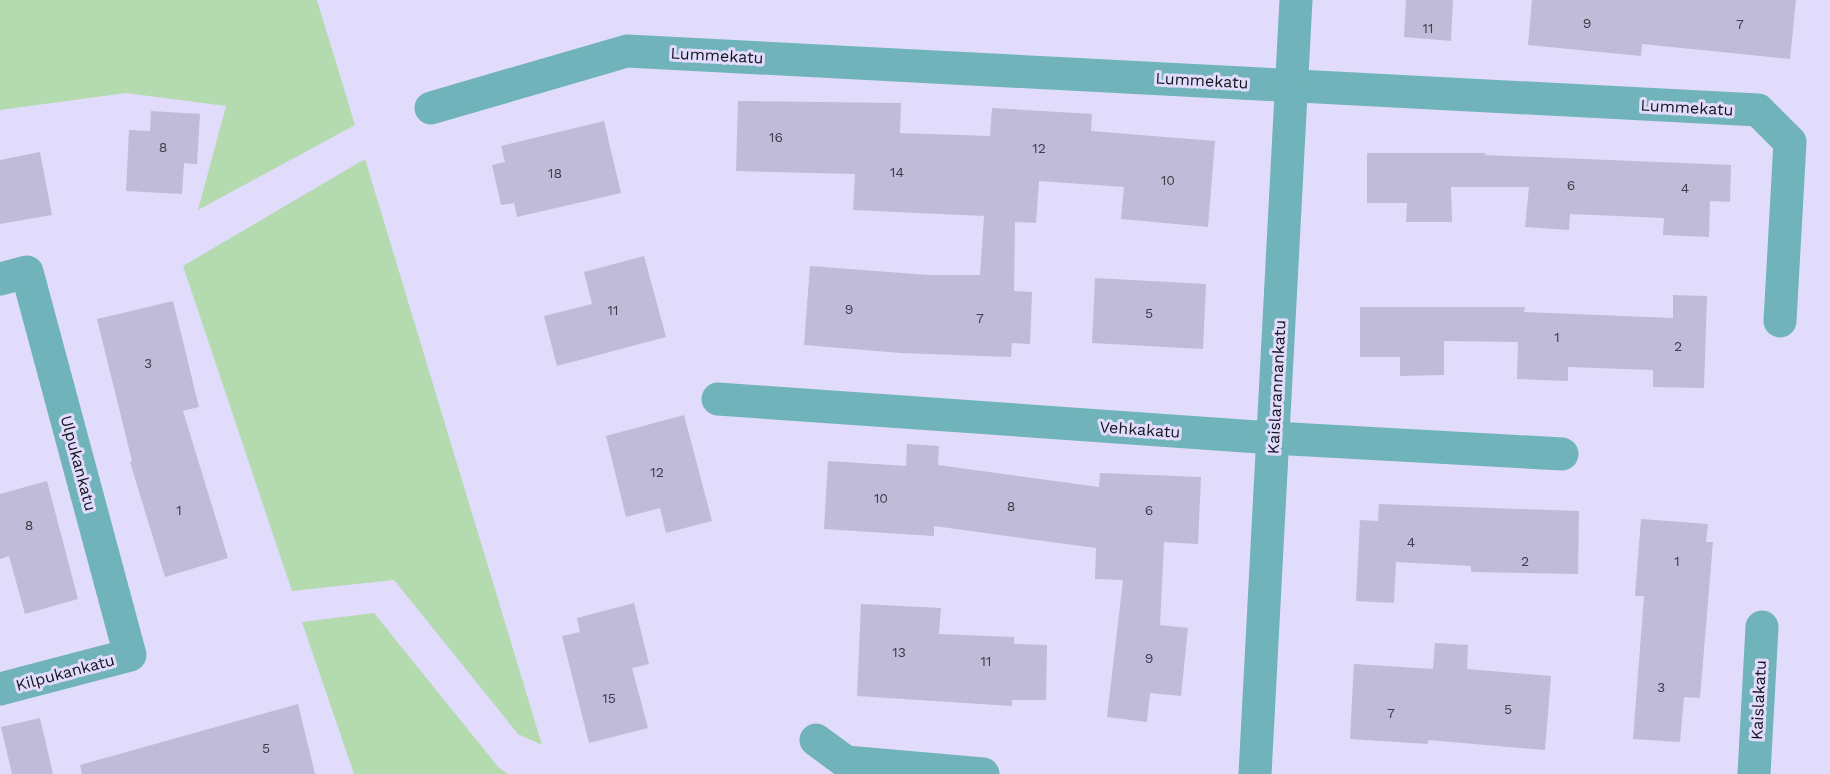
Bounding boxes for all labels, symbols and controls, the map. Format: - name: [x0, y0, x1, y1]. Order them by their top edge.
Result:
- house number: 9: [1583, 15, 1591, 31]
- house number: 7: [1736, 16, 1744, 32]
- house number: 11: [1423, 20, 1433, 36]
- street label: Lummekatu: [670, 44, 764, 67]
- street label: Lummekatu: [1155, 69, 1249, 92]
- street label: Lummekatu: [1640, 96, 1734, 119]
- house number: 16: [769, 129, 783, 145]
- house number: 8: [159, 139, 167, 155]
- house number: 12: [1032, 140, 1046, 156]
- house number: 14: [890, 164, 904, 180]
- house number: 18: [548, 165, 562, 181]
- house number: 10: [1161, 172, 1175, 188]
- house number: 6: [1567, 177, 1575, 193]
- house number: 4: [1681, 180, 1689, 196]
- house number: 9: [845, 301, 853, 317]
- house number: 11: [608, 302, 618, 318]
- house number: 5: [1145, 305, 1153, 321]
- house number: 7: [976, 310, 984, 326]
- street label: Kaislarannankatu: [1263, 319, 1290, 455]
- house number: 1: [1554, 329, 1560, 345]
- house number: 2: [1674, 338, 1682, 354]
- house number: 3: [144, 355, 152, 371]
- street label: Ulpukankatu: [57, 413, 100, 513]
- street label: Vehkakatu: [1099, 417, 1181, 442]
- house number: 12: [650, 464, 664, 480]
- house number: 10: [874, 490, 888, 506]
- house number: 8: [1007, 498, 1015, 514]
- house number: 1: [176, 502, 182, 518]
- house number: 6: [1145, 502, 1153, 518]
- house number: 8: [25, 517, 33, 533]
- house number: 4: [1407, 534, 1415, 550]
- house number: 2: [1521, 553, 1529, 569]
- house number: 1: [1674, 553, 1680, 569]
- house number: 13: [892, 644, 906, 660]
- street label: Kilpukankatu: [14, 650, 117, 695]
- house number: 9: [1145, 650, 1153, 666]
- house number: 11: [981, 653, 991, 669]
- street label: Kaislakatu: [1747, 659, 1770, 741]
- house number: 3: [1657, 679, 1665, 695]
- house number: 15: [602, 690, 616, 706]
- house number: 5: [1504, 701, 1512, 717]
- house number: 7: [1387, 705, 1395, 721]
- house number: 5: [262, 740, 270, 756]

